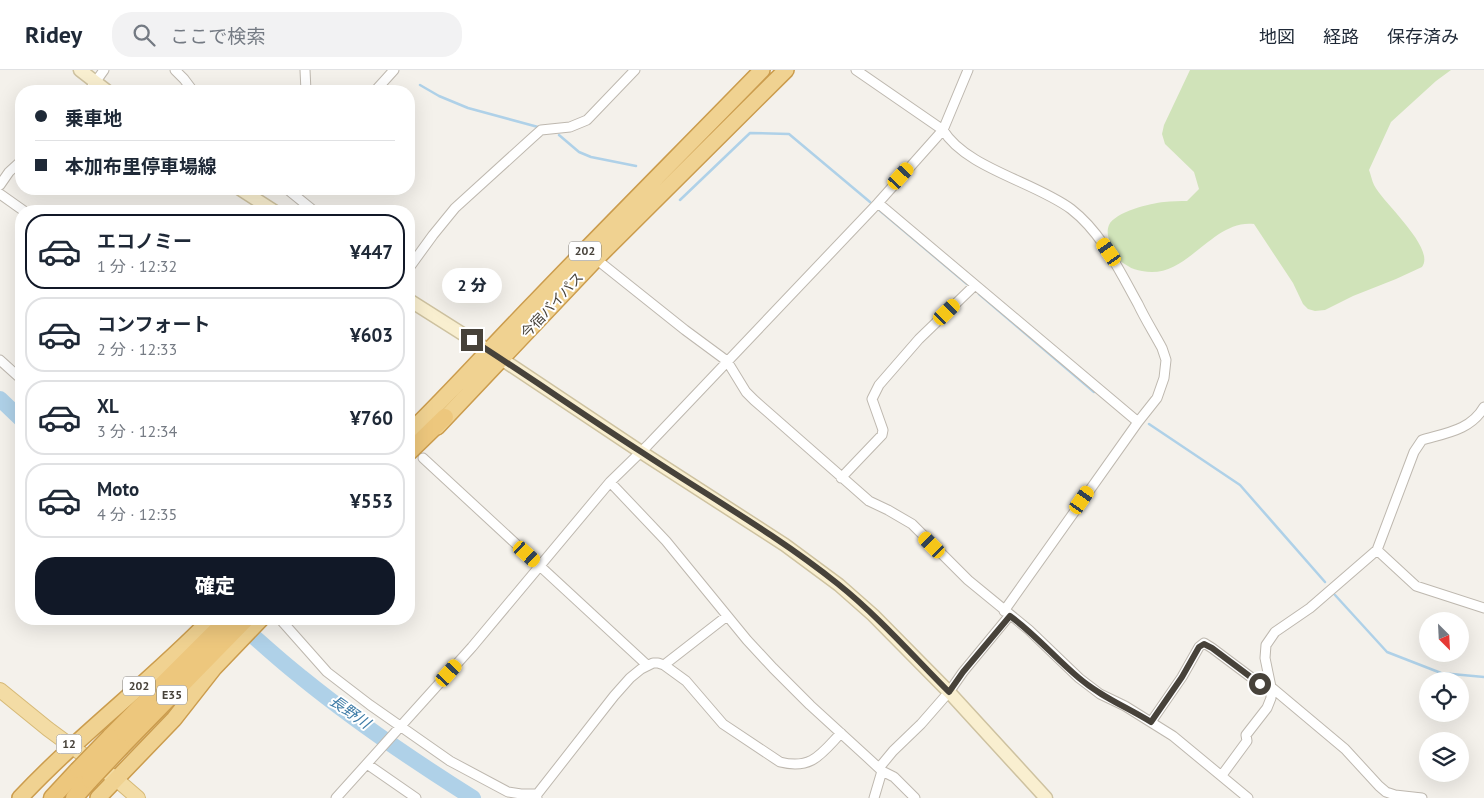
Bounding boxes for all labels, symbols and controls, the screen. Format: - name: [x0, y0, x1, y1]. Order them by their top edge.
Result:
- search box: [112, 12, 462, 57]
- text: Ridey: [25, 19, 82, 50]
- icon: search: [130, 21, 158, 49]
- text: ここで検索: [170, 24, 265, 48]
- text: 地図: [1259, 25, 1295, 48]
- text: 経路: [1323, 25, 1359, 48]
- text: 保存済み: [1387, 25, 1459, 48]
- text: 乗車地: [65, 106, 122, 130]
- text: 本加布里停車場線: [65, 154, 217, 178]
- car: [885, 160, 916, 192]
- icon: car: [37, 229, 82, 274]
- text: エコノミー: [97, 229, 192, 253]
- car: [1094, 235, 1123, 269]
- text: ¥447: [350, 240, 393, 264]
- road number: 202: [569, 242, 601, 260]
- text: 1 分 · 12:32: [97, 256, 177, 276]
- callout: 2 分: [442, 268, 502, 302]
- street label: 今宿バイパス: [517, 268, 587, 342]
- text: 2 分: [457, 275, 487, 295]
- car: [930, 296, 963, 328]
- icon: car: [37, 312, 82, 357]
- text: コンフォート: [97, 312, 210, 336]
- text: ¥603: [350, 323, 393, 347]
- route end: [461, 329, 483, 351]
- text: 2 分 · 12:33: [97, 339, 177, 359]
- text: XL: [97, 394, 119, 418]
- icon: car: [37, 395, 82, 440]
- text: ¥760: [350, 406, 393, 430]
- text: 3 分 · 12:34: [97, 421, 177, 441]
- text: Moto: [97, 477, 139, 501]
- icon: car: [37, 478, 82, 523]
- car: [1067, 483, 1096, 517]
- text: ¥553: [350, 489, 393, 513]
- text: 4 分 · 12:35: [97, 504, 177, 524]
- car: [916, 529, 947, 561]
- car: [510, 538, 543, 570]
- button: 確定: [35, 557, 395, 615]
- north arrow: [1419, 612, 1469, 662]
- map controls: [1419, 612, 1469, 782]
- car: [433, 657, 464, 689]
- button: locate: [1419, 672, 1469, 722]
- route start: [1249, 673, 1271, 695]
- road number: 202: [123, 676, 155, 696]
- road number: E35: [157, 686, 187, 704]
- water label: 長野川: [326, 691, 376, 733]
- button: layers: [1419, 732, 1469, 782]
- road number: 12: [56, 734, 82, 754]

